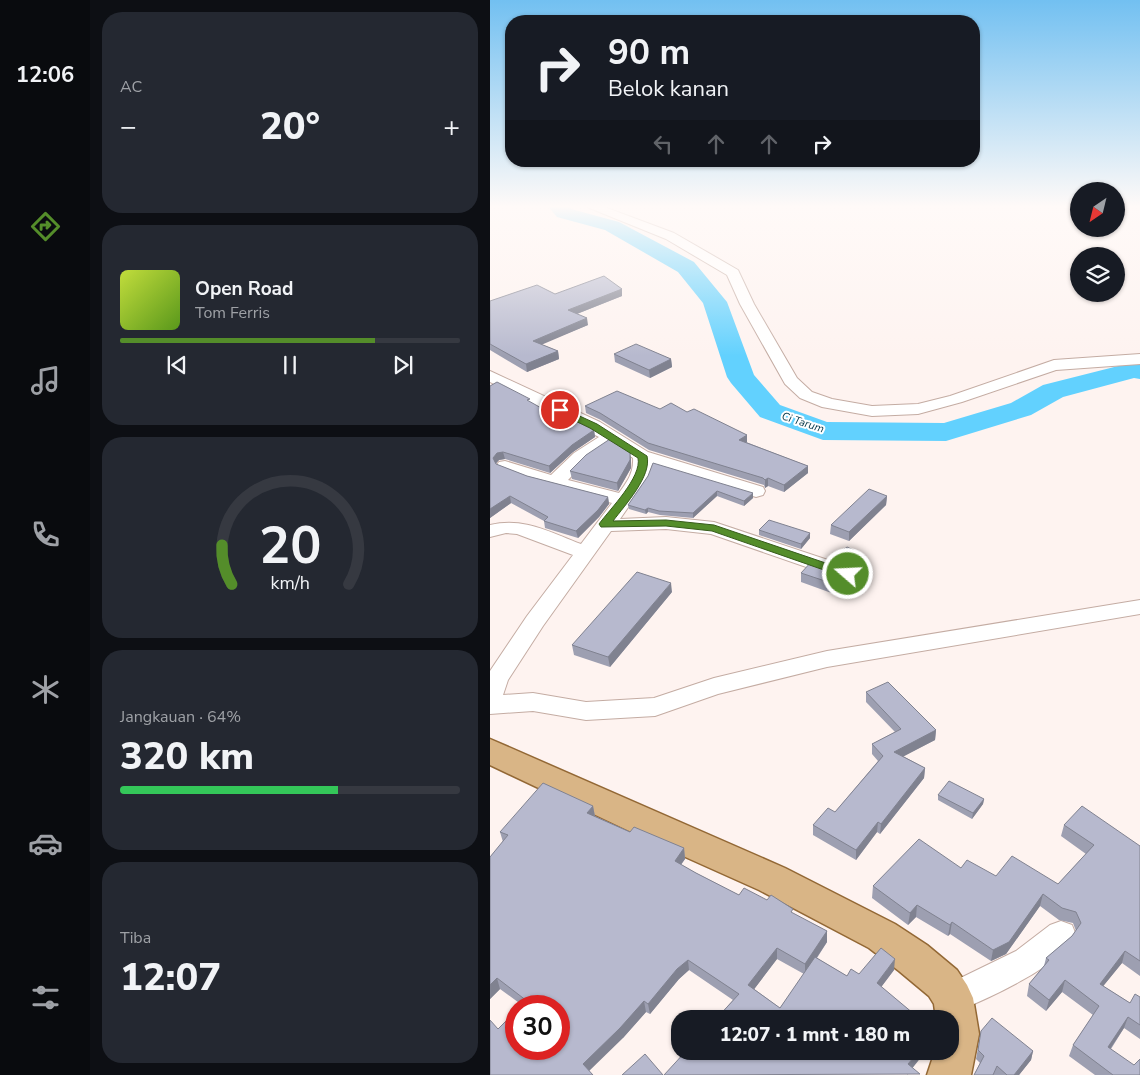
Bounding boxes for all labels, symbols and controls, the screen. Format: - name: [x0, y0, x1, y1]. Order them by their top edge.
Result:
- text: 90 m: [608, 29, 690, 76]
- icon: right: [525, 35, 590, 100]
- text: 12:06: [16, 60, 74, 90]
- text: Belok kanan: [608, 74, 729, 104]
- text: AC: [120, 76, 142, 98]
- text: 20°: [260, 101, 320, 152]
- text: −: [120, 108, 137, 146]
- text: +: [443, 108, 460, 146]
- icon: left: [649, 130, 677, 158]
- icon: ahead: [702, 130, 730, 158]
- icon: ahead: [755, 130, 783, 158]
- icon: right: [808, 130, 836, 158]
- north arrow: [1070, 182, 1125, 238]
- map controls: [1070, 182, 1125, 302]
- icon: directions: [28, 209, 63, 244]
- button: layers: [1070, 247, 1125, 302]
- text: Open Road: [195, 276, 293, 302]
- text: Tom Ferris: [195, 302, 270, 324]
- icon: previous: [163, 351, 191, 379]
- icon: pause: [276, 351, 304, 379]
- icon: next: [389, 351, 417, 379]
- icon: music: [28, 363, 63, 398]
- pin: [539, 389, 581, 431]
- icon: arrive: [546, 396, 574, 424]
- water label: Ci Tarum: [780, 409, 826, 436]
- text: 20: [259, 510, 321, 581]
- icon: phone: [28, 517, 63, 552]
- position arrow: [821, 547, 873, 599]
- text: km/h: [270, 571, 310, 595]
- icon: climate: [28, 672, 63, 707]
- text: Jangkauan · 64%: [120, 706, 241, 728]
- text: 320 km: [120, 731, 254, 782]
- icon: car: [28, 826, 63, 861]
- text: Tiba: [120, 927, 151, 949]
- text: 12:07: [120, 952, 221, 1003]
- icon: filters: [28, 980, 63, 1015]
- speed limit sign: 30: [505, 995, 570, 1060]
- text: 12:07 · 1 mnt · 180 m: [720, 1022, 910, 1048]

